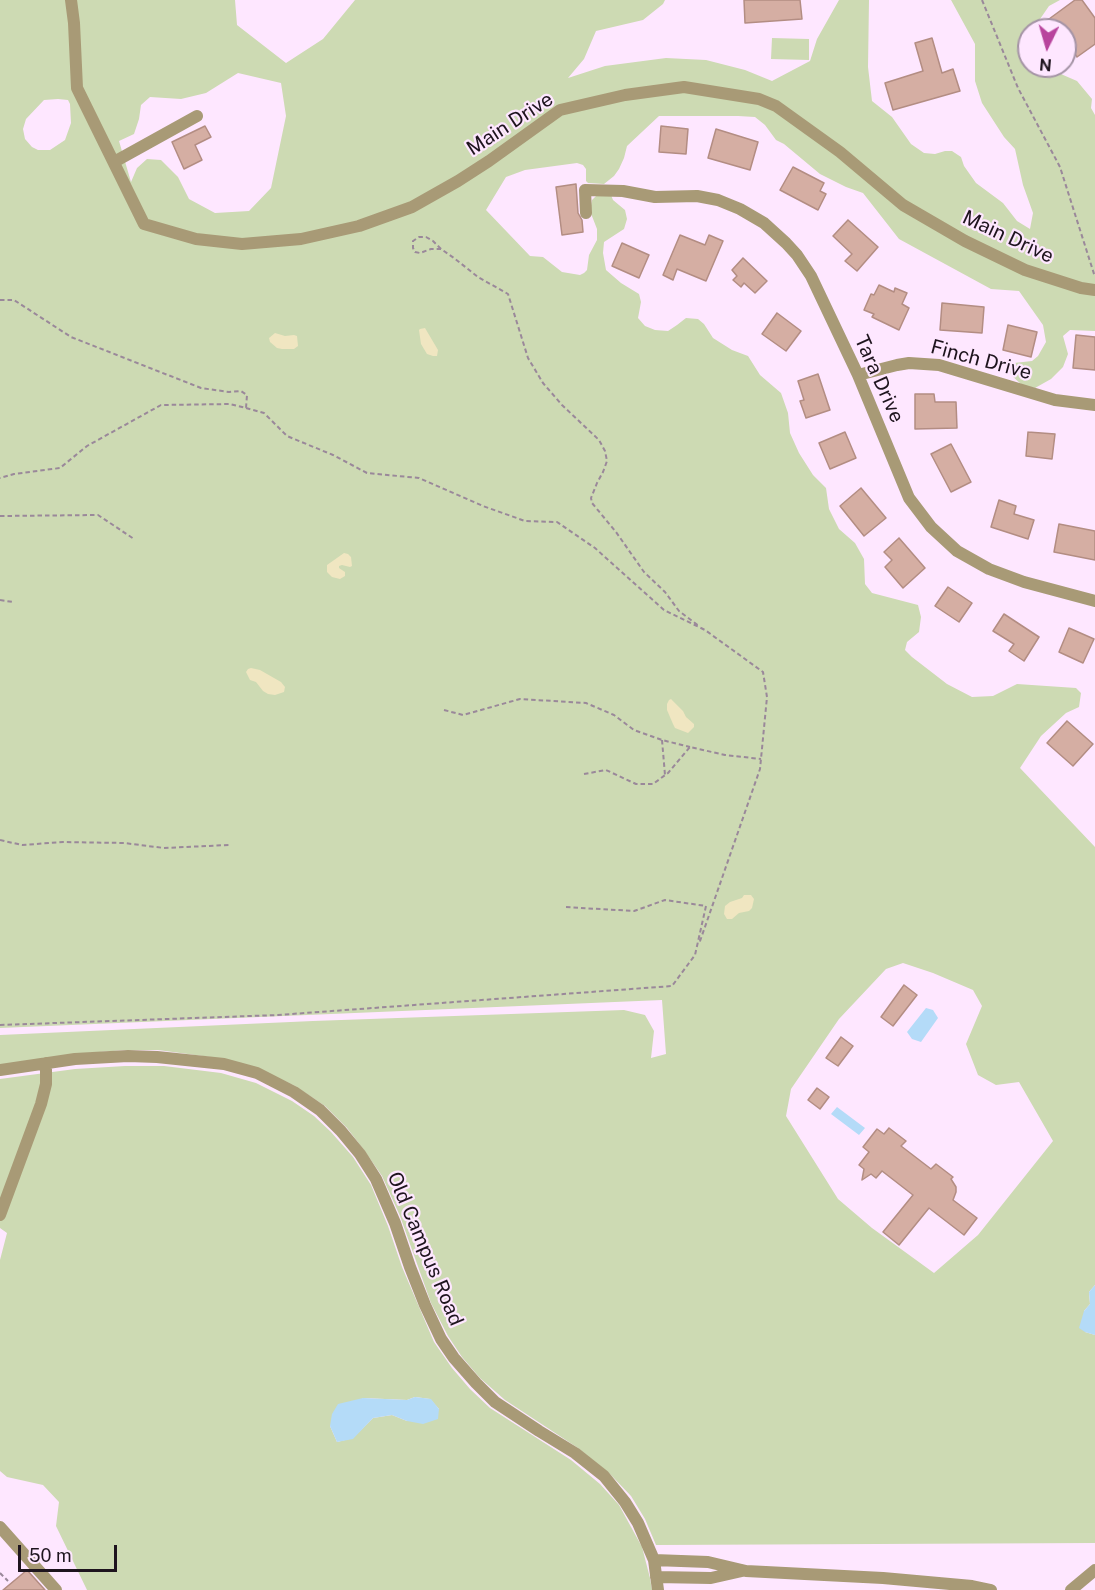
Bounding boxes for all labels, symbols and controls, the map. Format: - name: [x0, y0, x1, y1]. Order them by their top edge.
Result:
- north arrow: [1017, 18, 1077, 78]
- text: N: [1039, 54, 1053, 74]
- street label: Main Drive: [462, 87, 558, 161]
- street label: Main Drive: [959, 205, 1057, 269]
- street label: Tara Drive: [849, 332, 909, 426]
- street label: Finch Drive: [928, 335, 1034, 385]
- street label: Old Campus Road: [382, 1169, 468, 1329]
- scale bar: [21, 1533, 120, 1571]
- text: 50 m: [29, 1545, 72, 1566]

